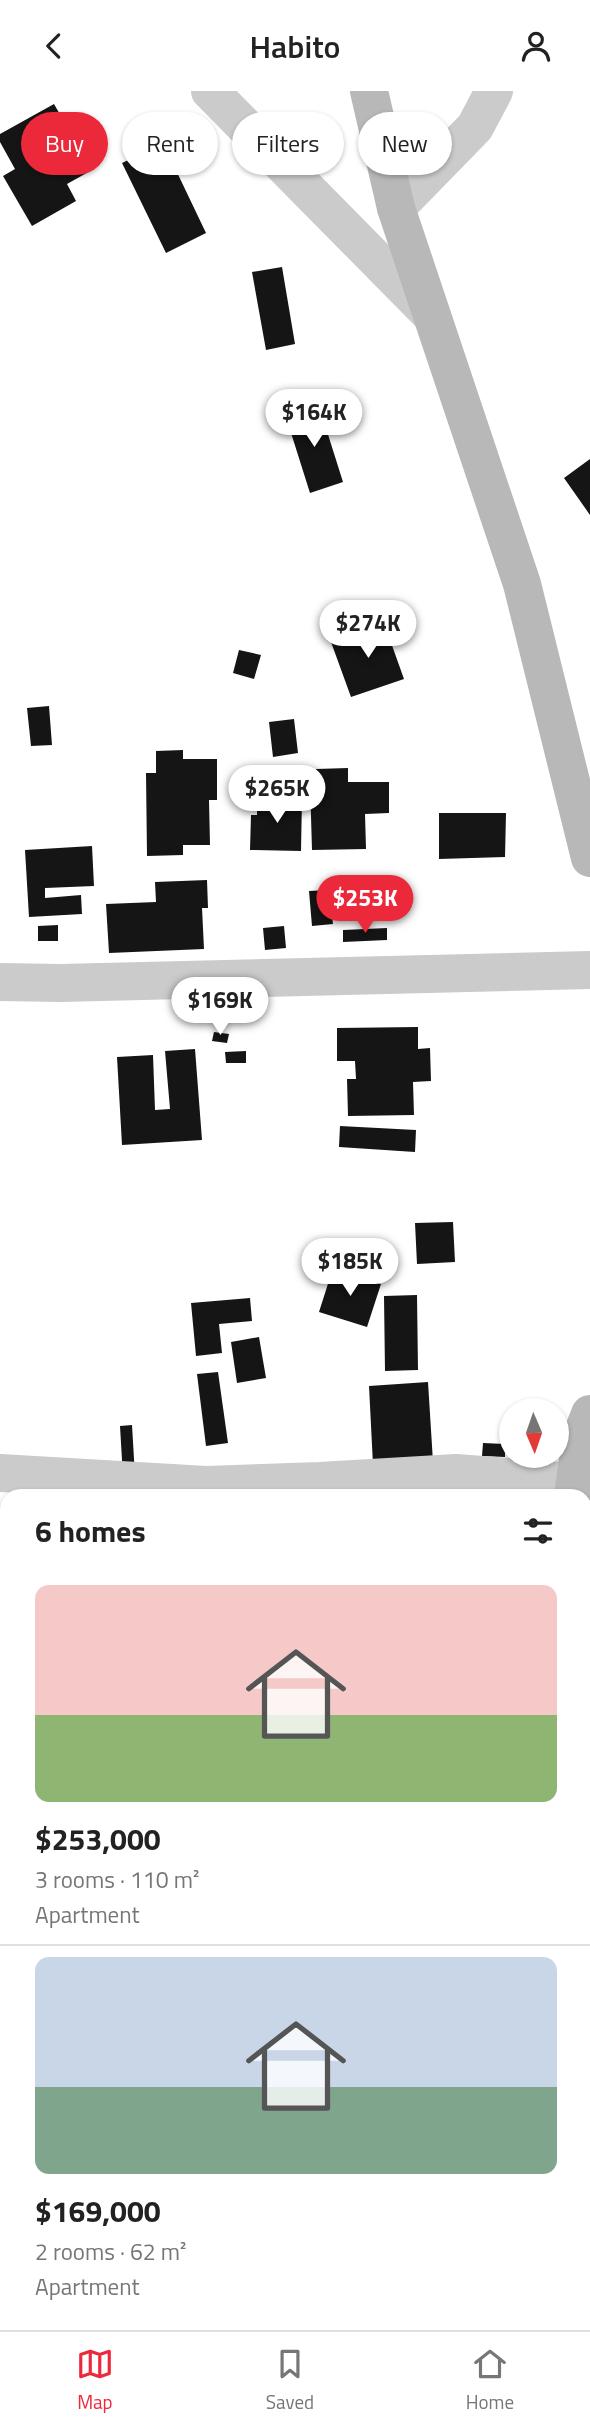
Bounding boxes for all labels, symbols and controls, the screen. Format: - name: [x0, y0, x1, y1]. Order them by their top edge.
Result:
- text: Habito: [249, 22, 341, 70]
- icon: back: [35, 27, 73, 65]
- icon: person: [517, 27, 555, 65]
- chip: Buy: [21, 112, 108, 175]
- chip: Rent: [122, 112, 218, 175]
- chip: Filters: [232, 112, 344, 175]
- chip: New: [358, 112, 452, 175]
- pin: $164K: [265, 389, 363, 449]
- text: $164K: [281, 394, 347, 429]
- pin: $274K: [319, 601, 417, 660]
- text: $274K: [335, 605, 401, 640]
- pin: $265K: [228, 765, 326, 825]
- text: $265K: [244, 770, 310, 805]
- pin: $253K: [316, 875, 414, 935]
- text: $253K: [332, 880, 398, 915]
- pin: $169K: [171, 977, 269, 1037]
- text: $169K: [187, 982, 253, 1017]
- pin: $185K: [301, 1239, 399, 1298]
- text: $185K: [317, 1243, 383, 1278]
- north arrow: [499, 1398, 569, 1468]
- map controls: [499, 1398, 569, 1468]
- text: 6 homes: [35, 1508, 146, 1554]
- icon: filters: [519, 1512, 557, 1550]
- icon: home: [233, 1631, 359, 1757]
- text: $253,000: [35, 1816, 161, 1862]
- text: 3 rooms · 110 m²: [35, 1862, 199, 1897]
- text: Apartment: [35, 1897, 140, 1932]
- icon: home: [233, 2003, 359, 2129]
- text: $169,000: [35, 2188, 161, 2234]
- text: 2 rooms · 62 m²: [35, 2234, 186, 2269]
- text: Apartment: [35, 2269, 140, 2304]
- tab: Map: [76, 2345, 114, 2416]
- tab: Saved: [266, 2345, 314, 2416]
- tab: Home: [466, 2345, 514, 2416]

